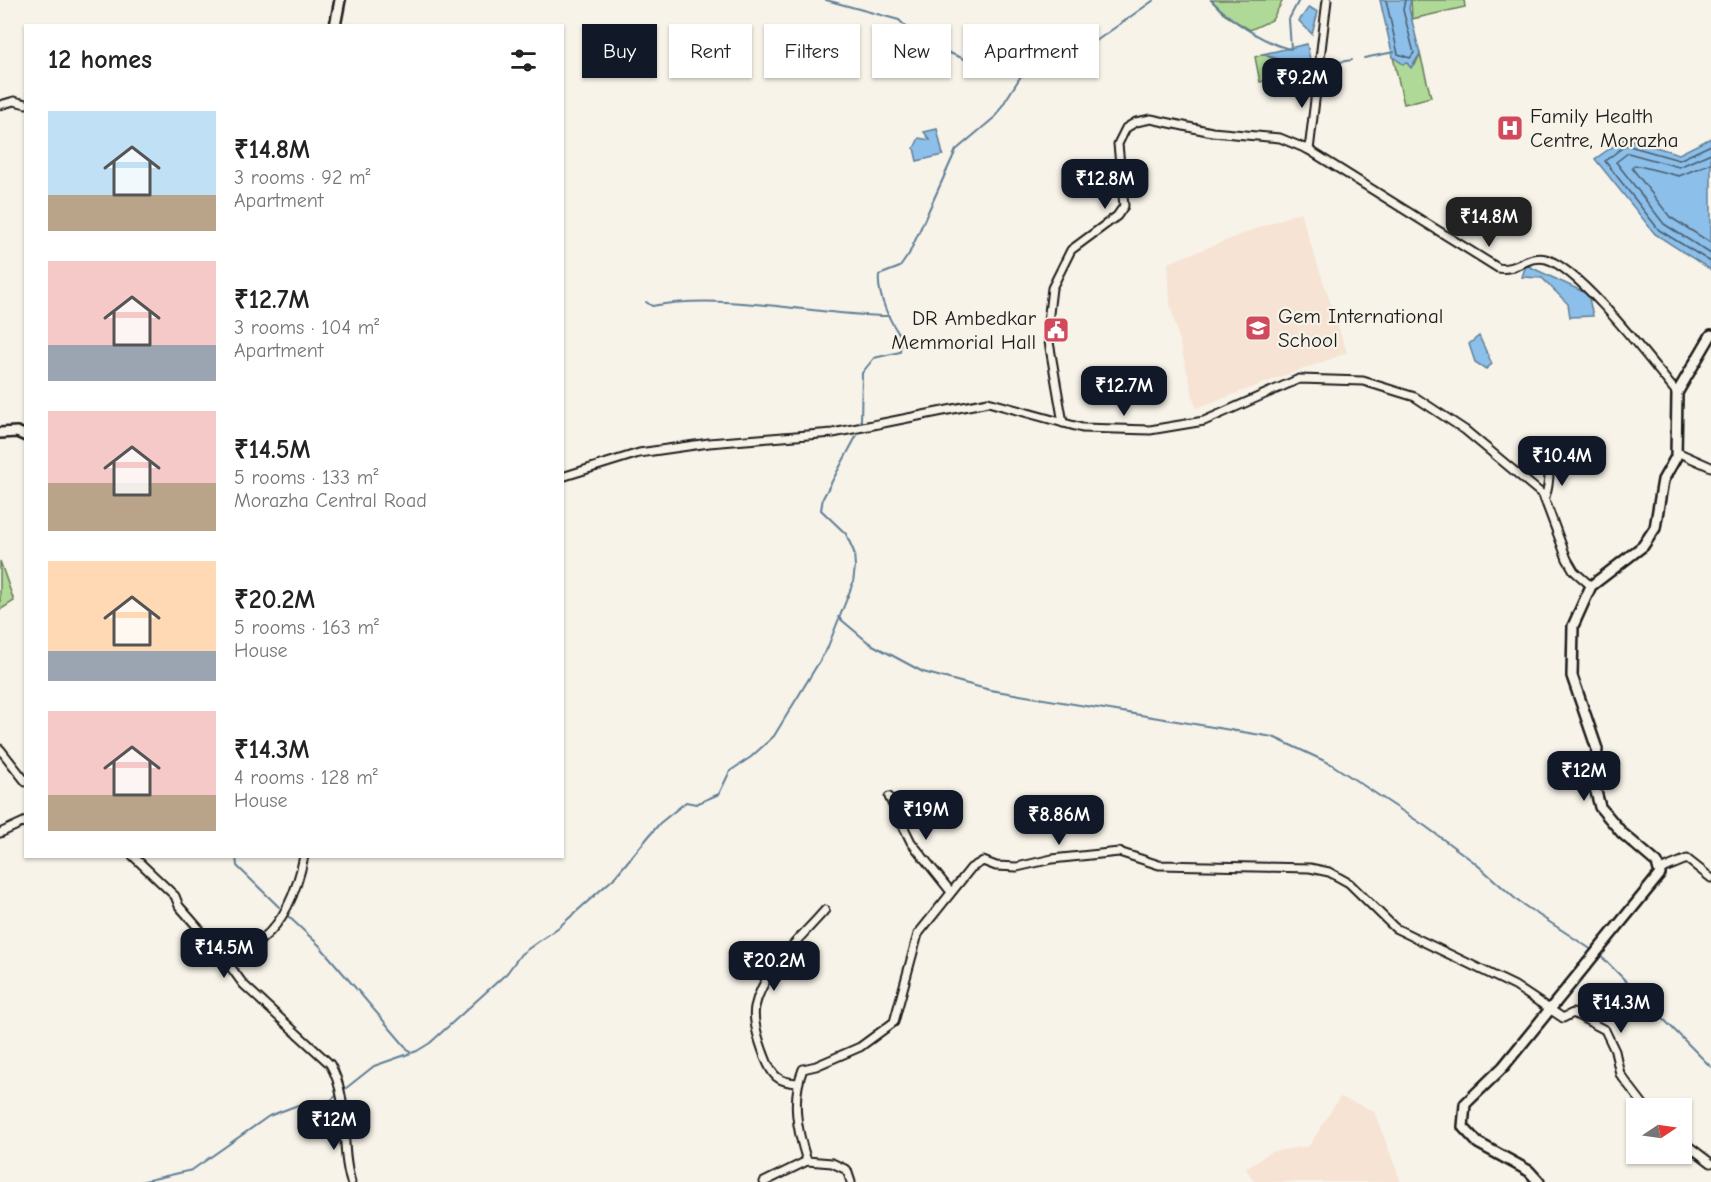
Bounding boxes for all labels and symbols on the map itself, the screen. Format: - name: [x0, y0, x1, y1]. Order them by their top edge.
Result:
- pin: ₹9.2M: [1260, 58, 1344, 109]
- place label: Family Health Centre, Morazha: [1530, 104, 1679, 152]
- hospital icon: Family Health Centre, Morazha: [1495, 113, 1525, 143]
- pin: ₹12.8M: [1056, 159, 1154, 210]
- pin: ₹14.8M: [1440, 197, 1538, 248]
- place label: Gem International School: [1278, 304, 1443, 352]
- place label: DR Ambedkar Memmorial Hall: [891, 306, 1037, 354]
- school or university icon: Gem International School: [1243, 313, 1273, 343]
- public building icon: DR Ambedkar Memmorial Hall: [1041, 315, 1071, 345]
- pin: ₹12.7M: [1075, 366, 1173, 417]
- pin: ₹10.4M: [1513, 436, 1611, 487]
- pin: ₹12M: [1548, 751, 1620, 802]
- pin: ₹19M: [890, 790, 962, 841]
- pin: ₹8.86M: [1010, 795, 1108, 846]
- pin: ₹14.5M: [175, 928, 273, 979]
- pin: ₹20.2M: [725, 941, 823, 992]
- pin: ₹14.3M: [1572, 983, 1670, 1034]
- north arrow: [1626, 1098, 1692, 1164]
- pin: ₹12M: [298, 1100, 370, 1151]

